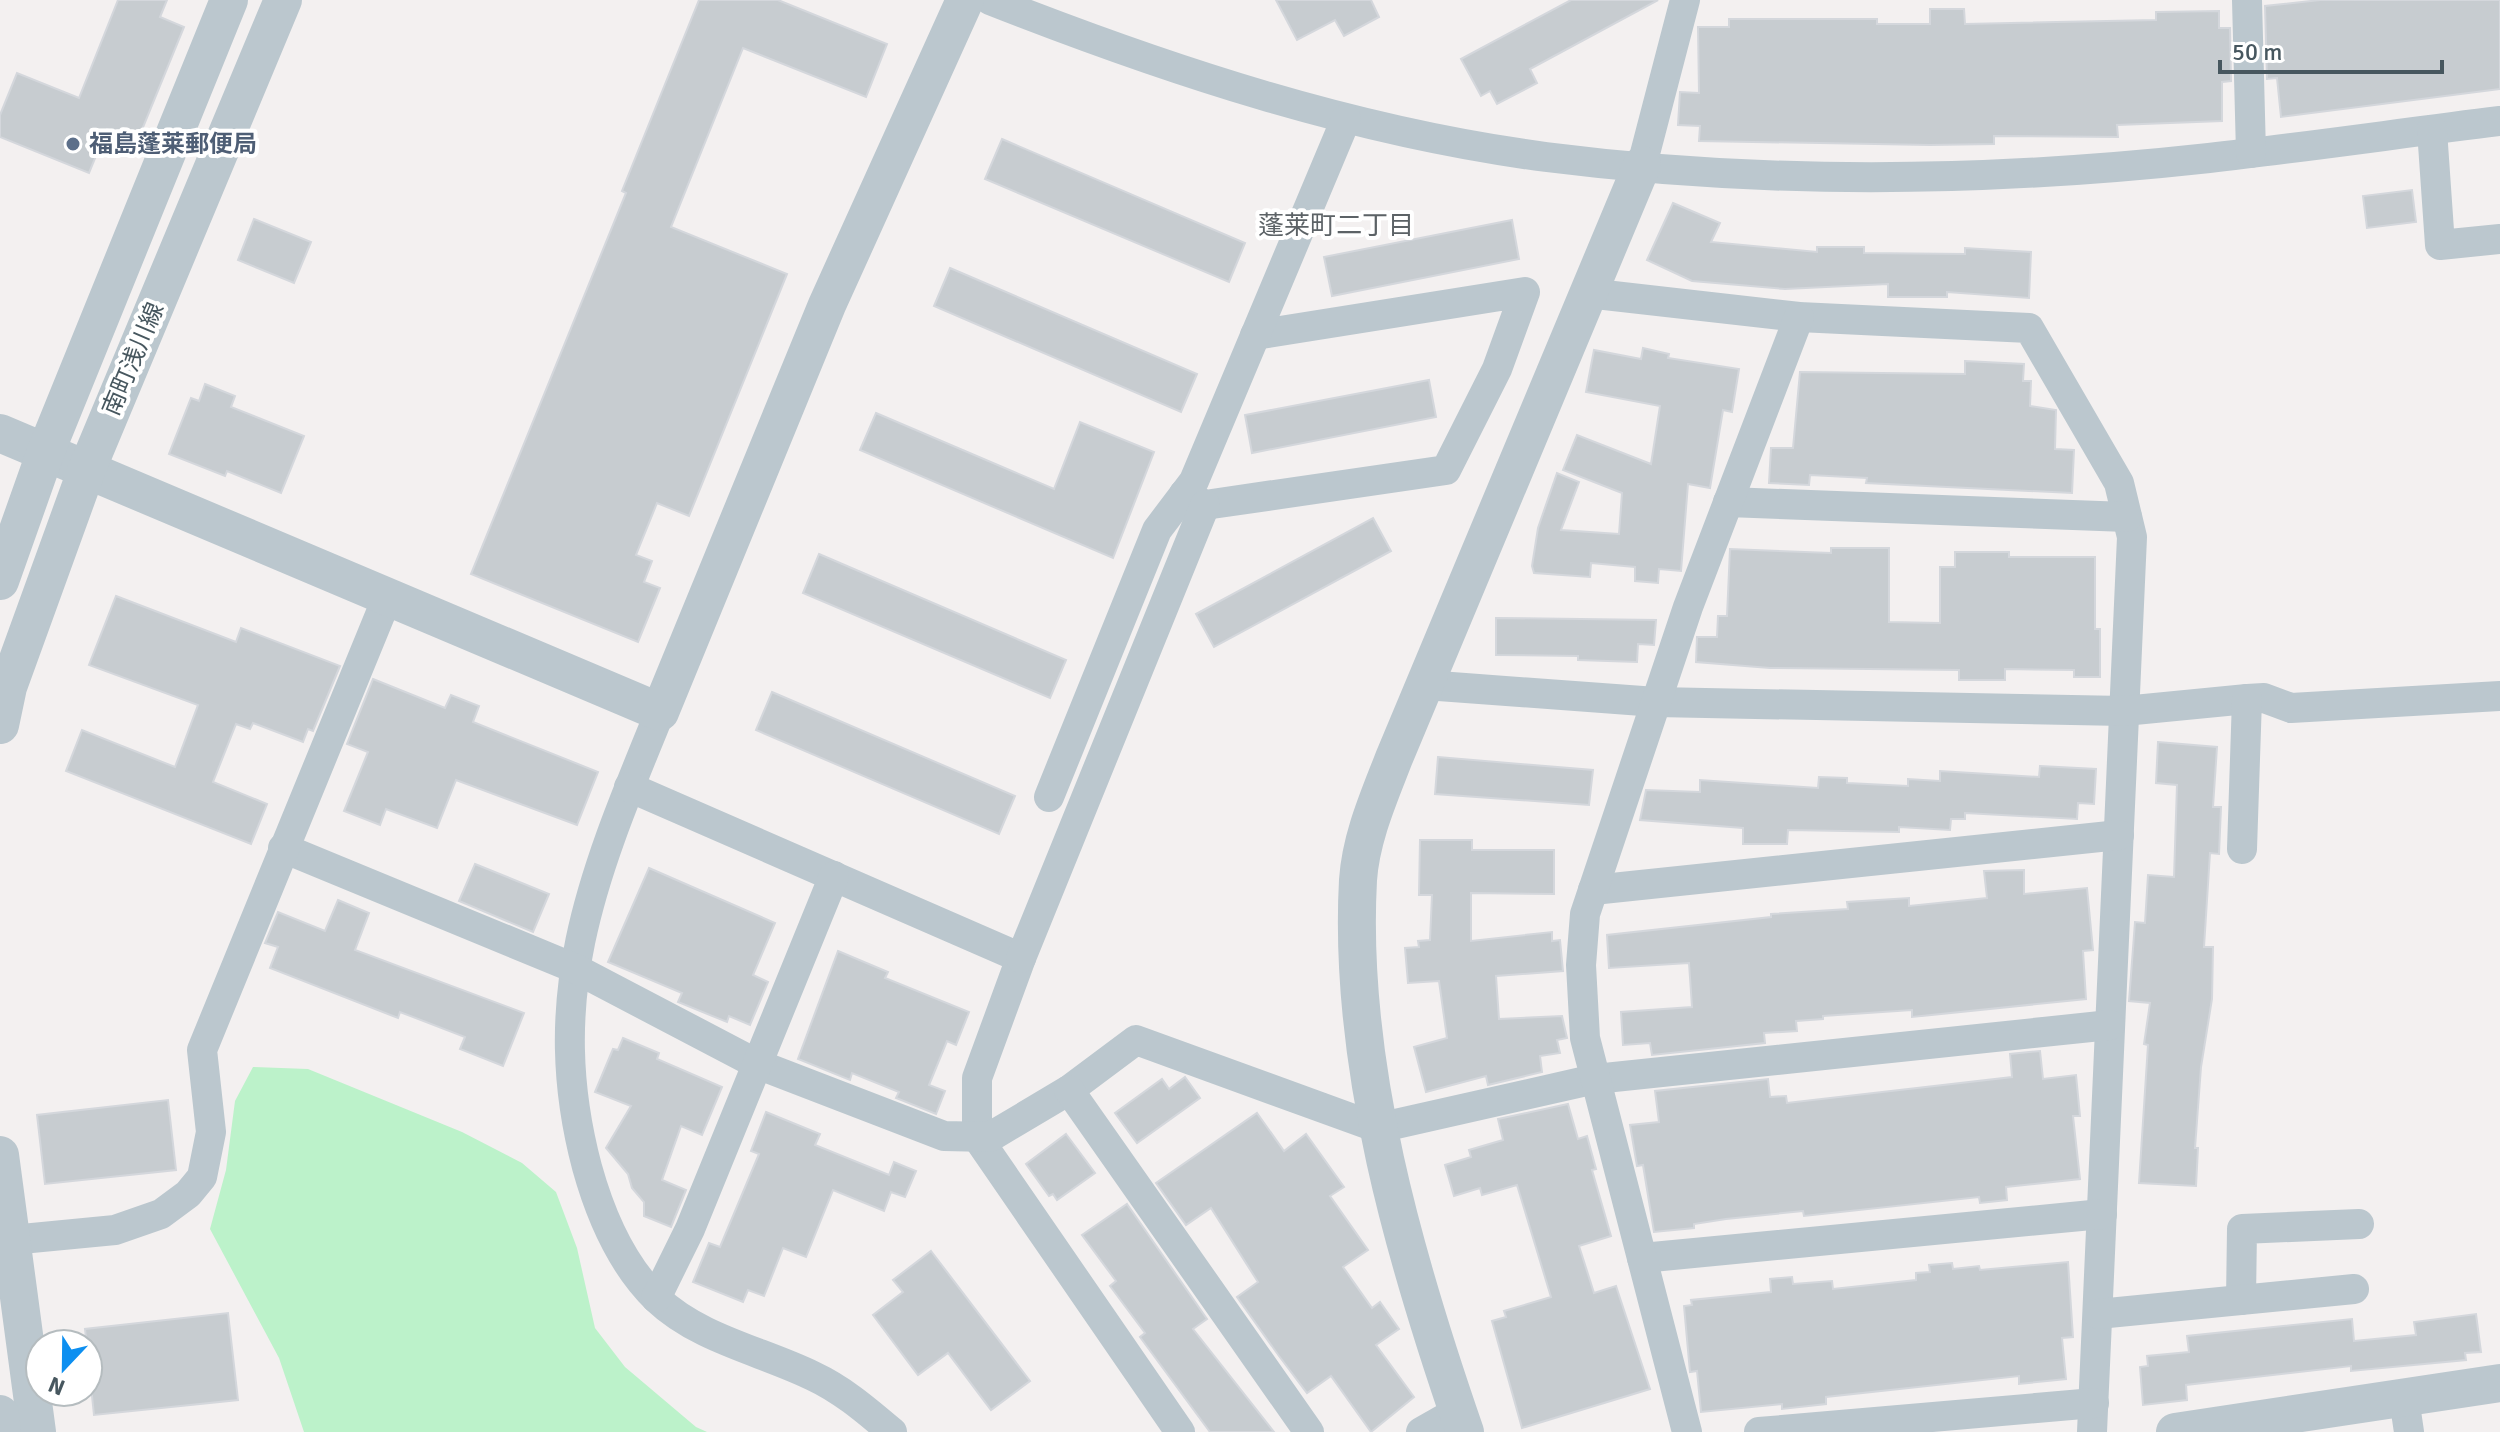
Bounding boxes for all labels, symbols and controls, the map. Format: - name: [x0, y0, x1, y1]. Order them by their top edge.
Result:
- scale bar: [2220, 24, 2442, 74]
- text: 50 m: [2232, 37, 2282, 67]
- place label: 福島蓬莱郵便局: [89, 129, 257, 159]
- marker: 福島蓬莱郵便局: [64, 135, 82, 153]
- district label: 蓬莱町二丁目: [1258, 210, 1414, 242]
- street label: 南町浅川線: [96, 298, 170, 420]
- north arrow: [24, 1328, 104, 1408]
- text: N: [45, 1371, 69, 1401]

